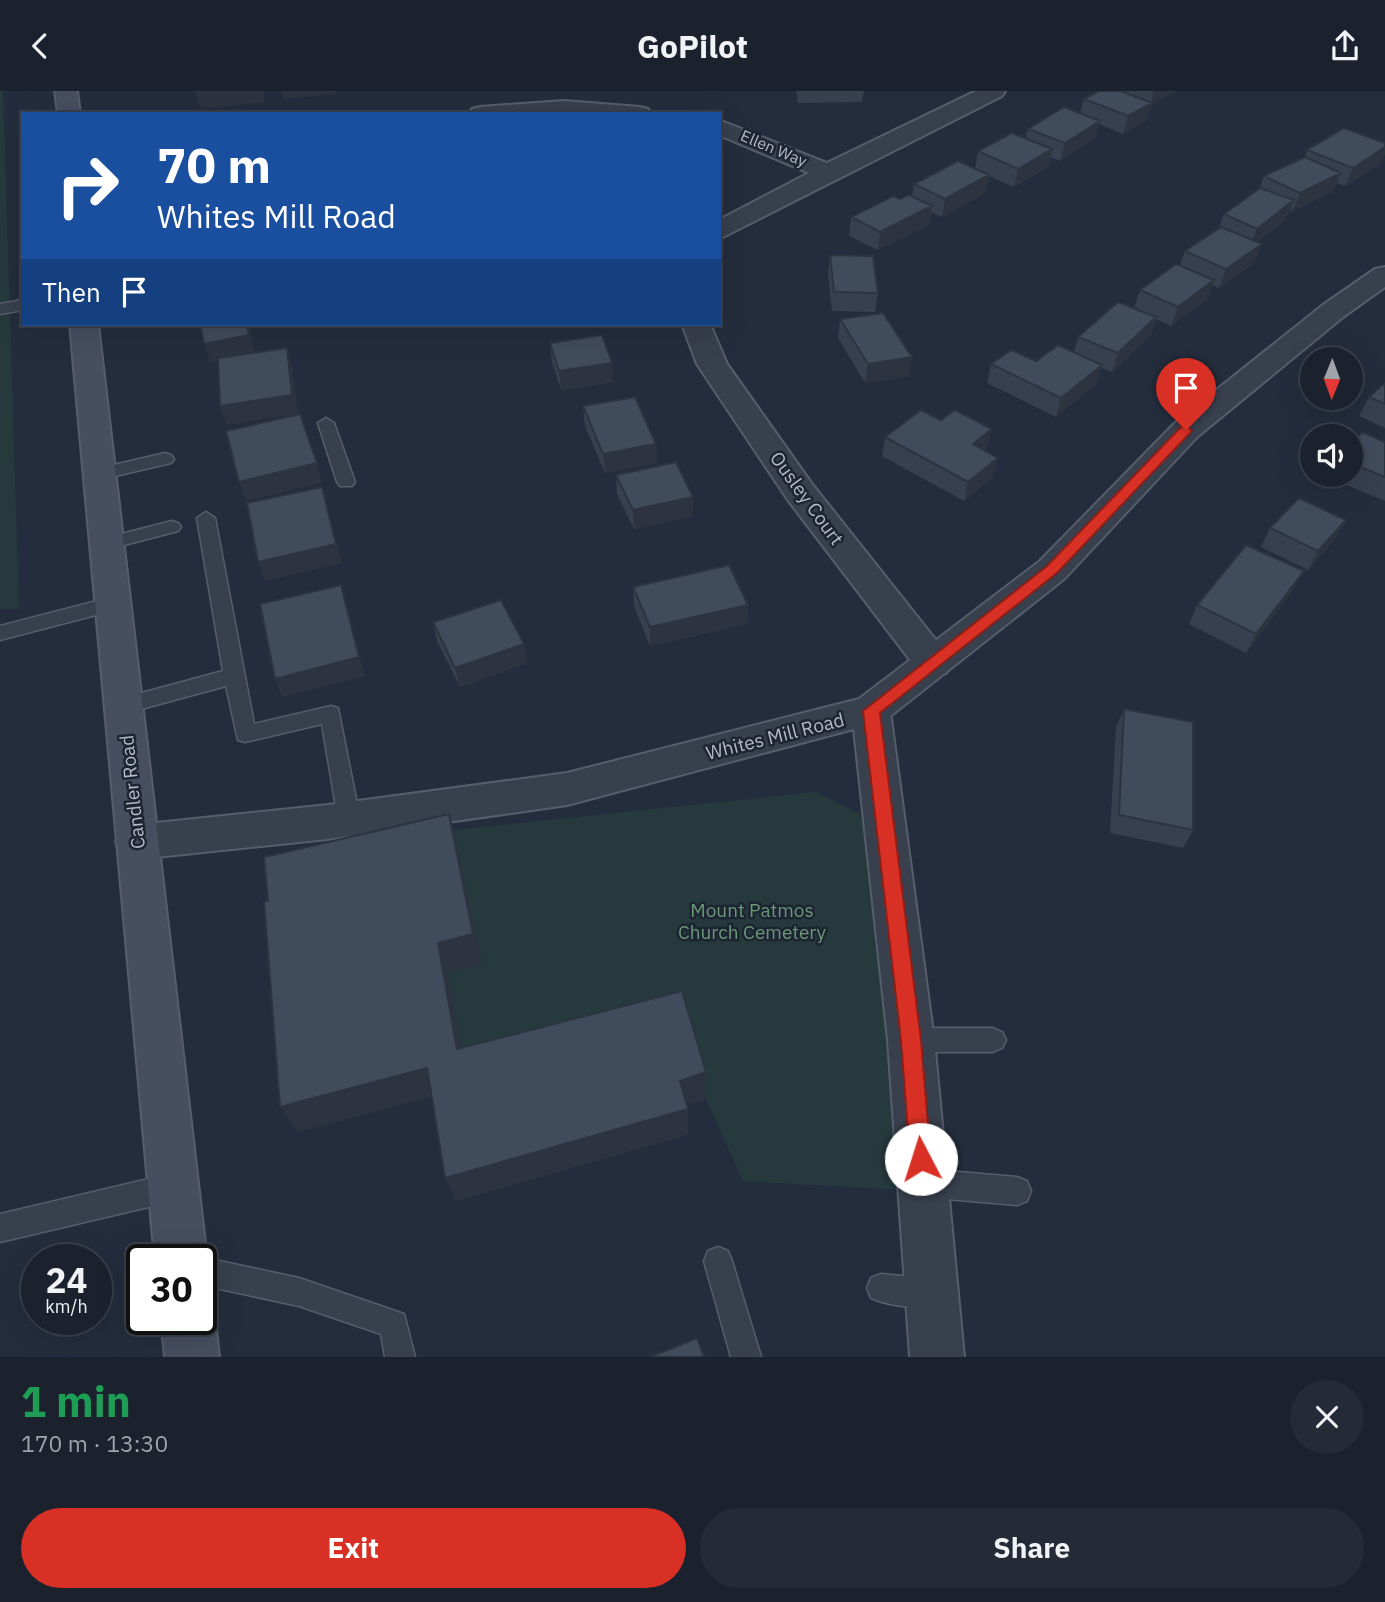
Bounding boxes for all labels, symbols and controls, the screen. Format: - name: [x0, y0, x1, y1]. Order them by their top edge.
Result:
- text: GoPilot: [637, 25, 748, 67]
- icon: back: [21, 27, 59, 65]
- icon: share: [1326, 27, 1364, 65]
- street label: Ellen Way: [738, 125, 810, 171]
- text: 70 m: [157, 133, 271, 196]
- icon: right: [42, 140, 133, 231]
- text: Whites Mill Road: [157, 195, 396, 237]
- icon: arrive: [115, 273, 153, 311]
- text: Then: [42, 275, 101, 309]
- north arrow: [1300, 347, 1363, 409]
- map controls: [1300, 347, 1363, 487]
- pin: [1156, 358, 1216, 430]
- icon: arrive: [1167, 369, 1205, 407]
- button: sound: [1300, 424, 1363, 487]
- street label: Ousley Court: [765, 446, 849, 550]
- street label: Whites Mill Road: [703, 707, 847, 765]
- street label: Candler Road: [114, 734, 150, 850]
- park label: Mount Patmos Church Cemetery: [678, 898, 827, 944]
- position arrow: [884, 1122, 958, 1196]
- speed limit sign: 30: [126, 1244, 217, 1335]
- text: 24: [45, 1257, 88, 1303]
- text: km/h: [45, 1295, 88, 1318]
- text: 1 min: [21, 1374, 131, 1429]
- button: close: [1290, 1380, 1364, 1454]
- text: 170 m · 13:30: [21, 1428, 168, 1458]
- button: Exit: [21, 1508, 686, 1588]
- button: Share: [700, 1508, 1364, 1588]

